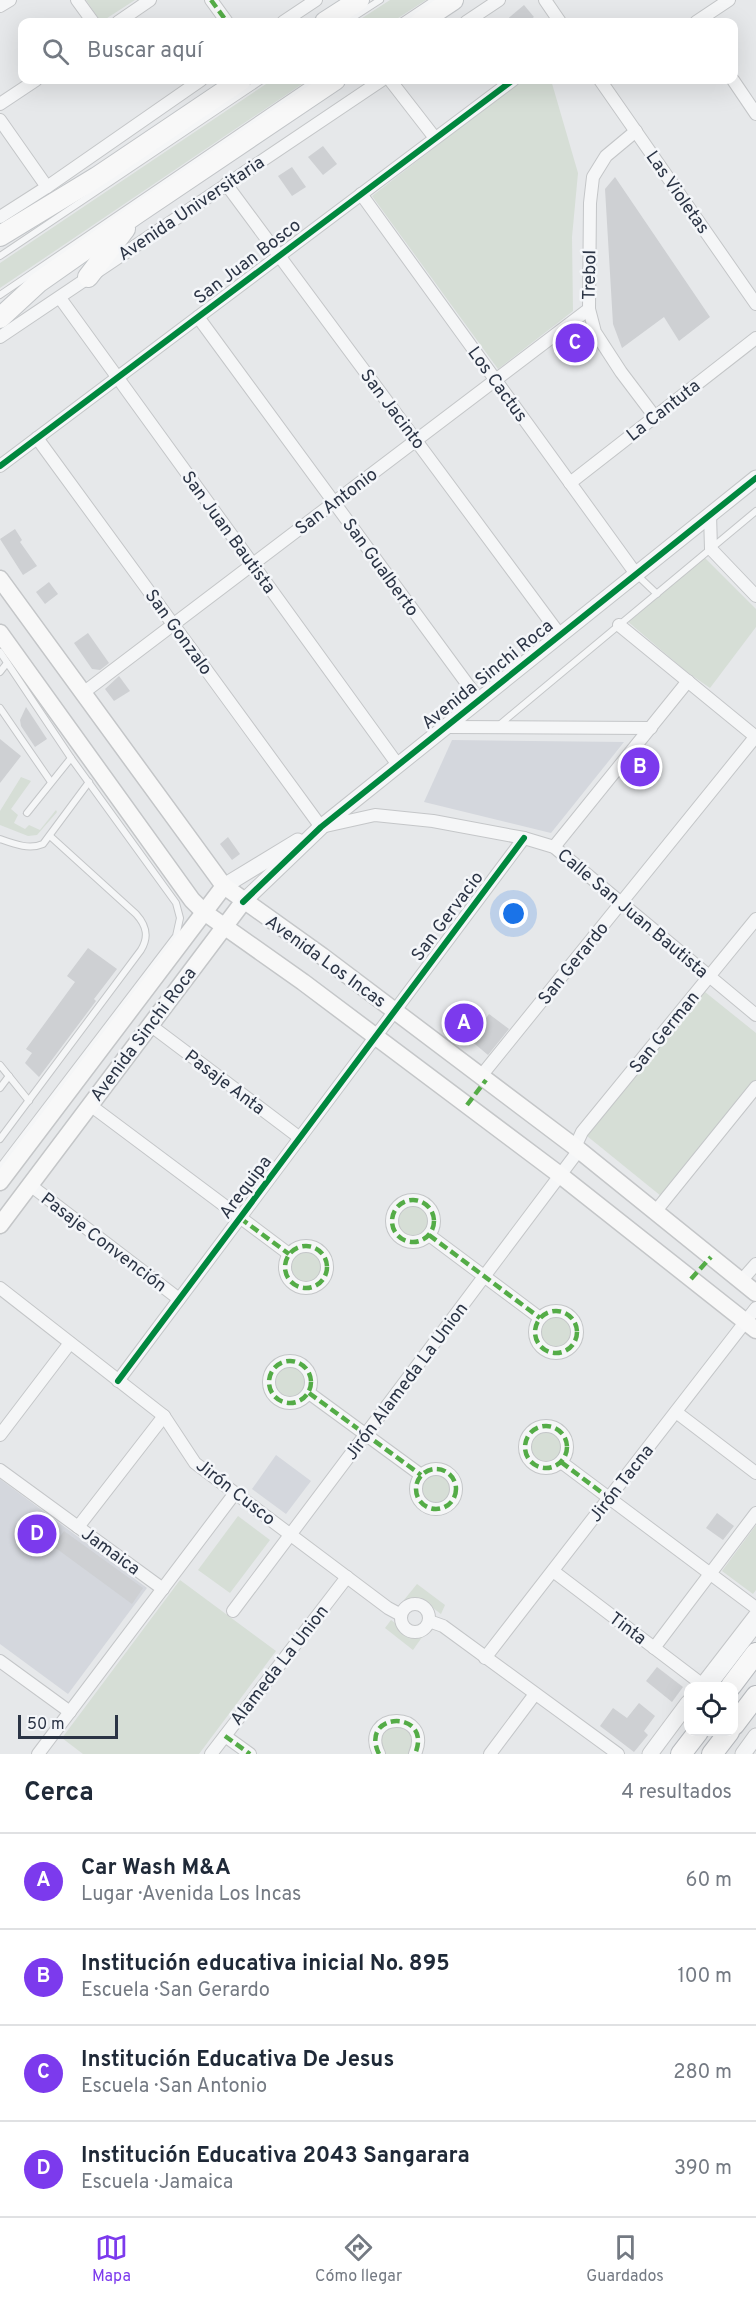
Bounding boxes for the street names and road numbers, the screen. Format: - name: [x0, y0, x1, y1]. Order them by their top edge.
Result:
- street label: Las Violetas: [640, 147, 714, 239]
- street label: Avenida Universitaria: [114, 152, 270, 267]
- street label: San Juan Bosco: [190, 214, 306, 310]
- street label: Trebol: [579, 250, 602, 300]
- street label: Los Cactus: [462, 343, 532, 427]
- street label: San Jacinto: [354, 365, 429, 455]
- street label: La Cantuta: [622, 375, 706, 447]
- street label: San Antonio: [291, 464, 383, 541]
- street label: San Juan Bautista: [176, 467, 280, 599]
- street label: San Gualberto: [336, 514, 423, 622]
- street label: San Gonzalo: [139, 585, 217, 680]
- street label: Avenida Sinchi Roca: [417, 615, 558, 735]
- street label: Calle San Juan Bautista: [552, 844, 712, 984]
- street label: San Gervacio: [407, 867, 489, 966]
- street label: Avenida Los Incas: [260, 911, 390, 1014]
- street label: San Gerardo: [534, 918, 615, 1010]
- street label: Avenida Sinchi Roca: [86, 963, 202, 1107]
- street label: San German: [625, 987, 705, 1079]
- street label: Pasaje Anta: [179, 1046, 269, 1121]
- street label: Arequipa: [215, 1152, 278, 1224]
- street label: Pasaje Convención: [35, 1188, 171, 1298]
- street label: Jirón Alameda La Union: [340, 1298, 474, 1465]
- street label: Jirón Tacna: [585, 1440, 660, 1527]
- street label: Jirón Cusco: [191, 1455, 279, 1531]
- street label: Jamaica: [76, 1523, 144, 1581]
- street label: Alameda La Union: [226, 1601, 334, 1731]
- street label: Tinta: [604, 1608, 650, 1651]

